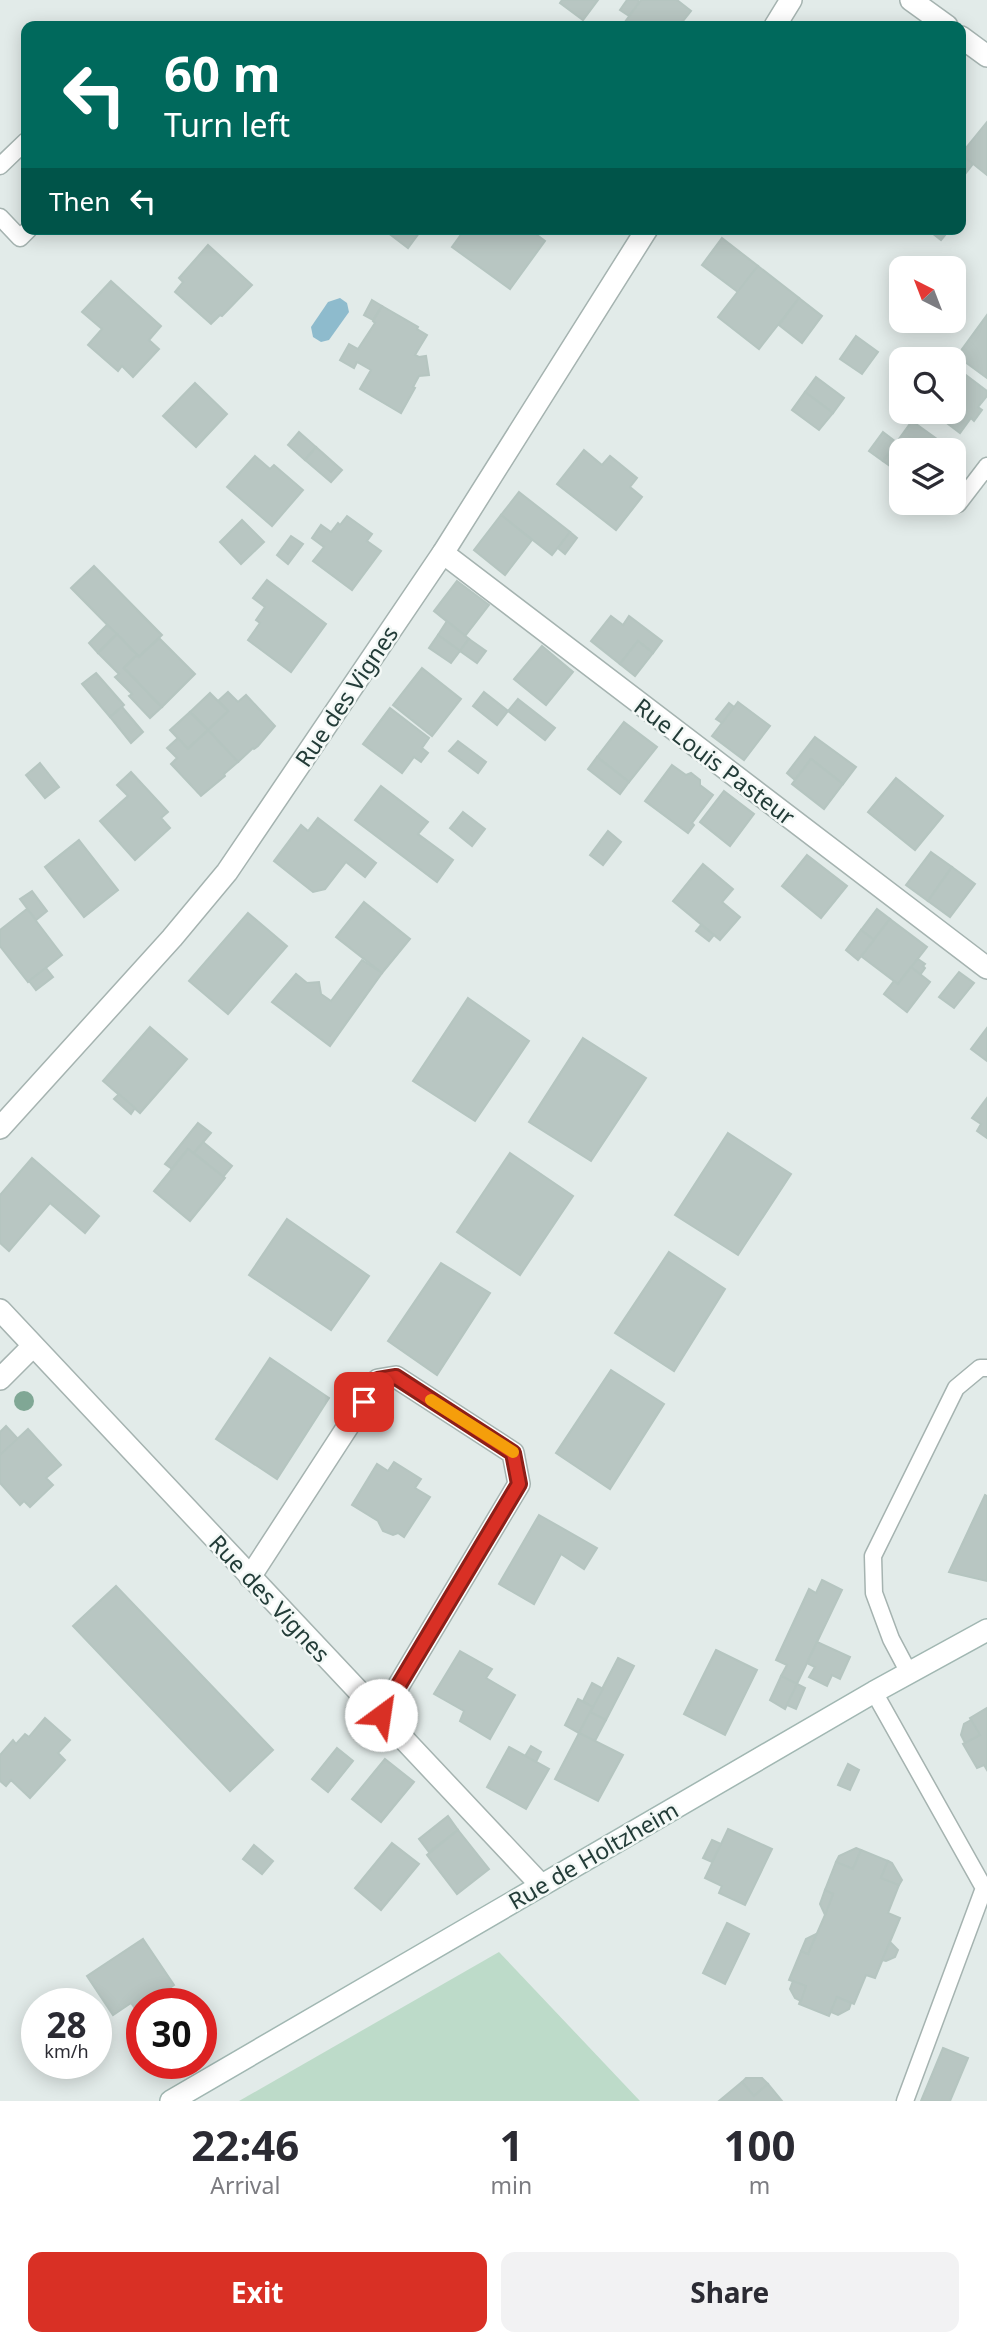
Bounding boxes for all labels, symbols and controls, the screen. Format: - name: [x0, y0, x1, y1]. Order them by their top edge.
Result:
- text: 60 m: [164, 40, 281, 106]
- icon: left: [49, 49, 140, 140]
- text: Turn left: [164, 103, 290, 146]
- icon: left: [124, 182, 162, 220]
- text: Then: [49, 183, 110, 219]
- north arrow: [889, 256, 966, 332]
- map controls: [889, 256, 966, 515]
- button: search: [889, 347, 966, 424]
- button: layers: [889, 438, 966, 515]
- street label: Rue des Vignes: [287, 619, 405, 773]
- street label: Rue Louis Pasteur: [628, 690, 802, 832]
- pin: [334, 1372, 394, 1432]
- icon: arrive: [345, 1383, 383, 1421]
- street label: Rue des Vignes: [202, 1527, 338, 1669]
- position arrow: [344, 1678, 418, 1752]
- street label: Rue de Holtzheim: [502, 1793, 684, 1917]
- speed limit sign: 30: [126, 1988, 217, 2079]
- text: 28: [46, 2001, 87, 2048]
- text: km/h: [44, 2039, 89, 2063]
- text: 22:46: [191, 2116, 299, 2173]
- text: 1: [499, 2116, 523, 2173]
- text: 100: [724, 2116, 796, 2173]
- text: Arrival: [210, 2169, 280, 2201]
- text: min: [491, 2169, 532, 2201]
- text: m: [749, 2169, 770, 2201]
- button: Exit: [28, 2252, 487, 2332]
- button: Share: [501, 2252, 959, 2332]

